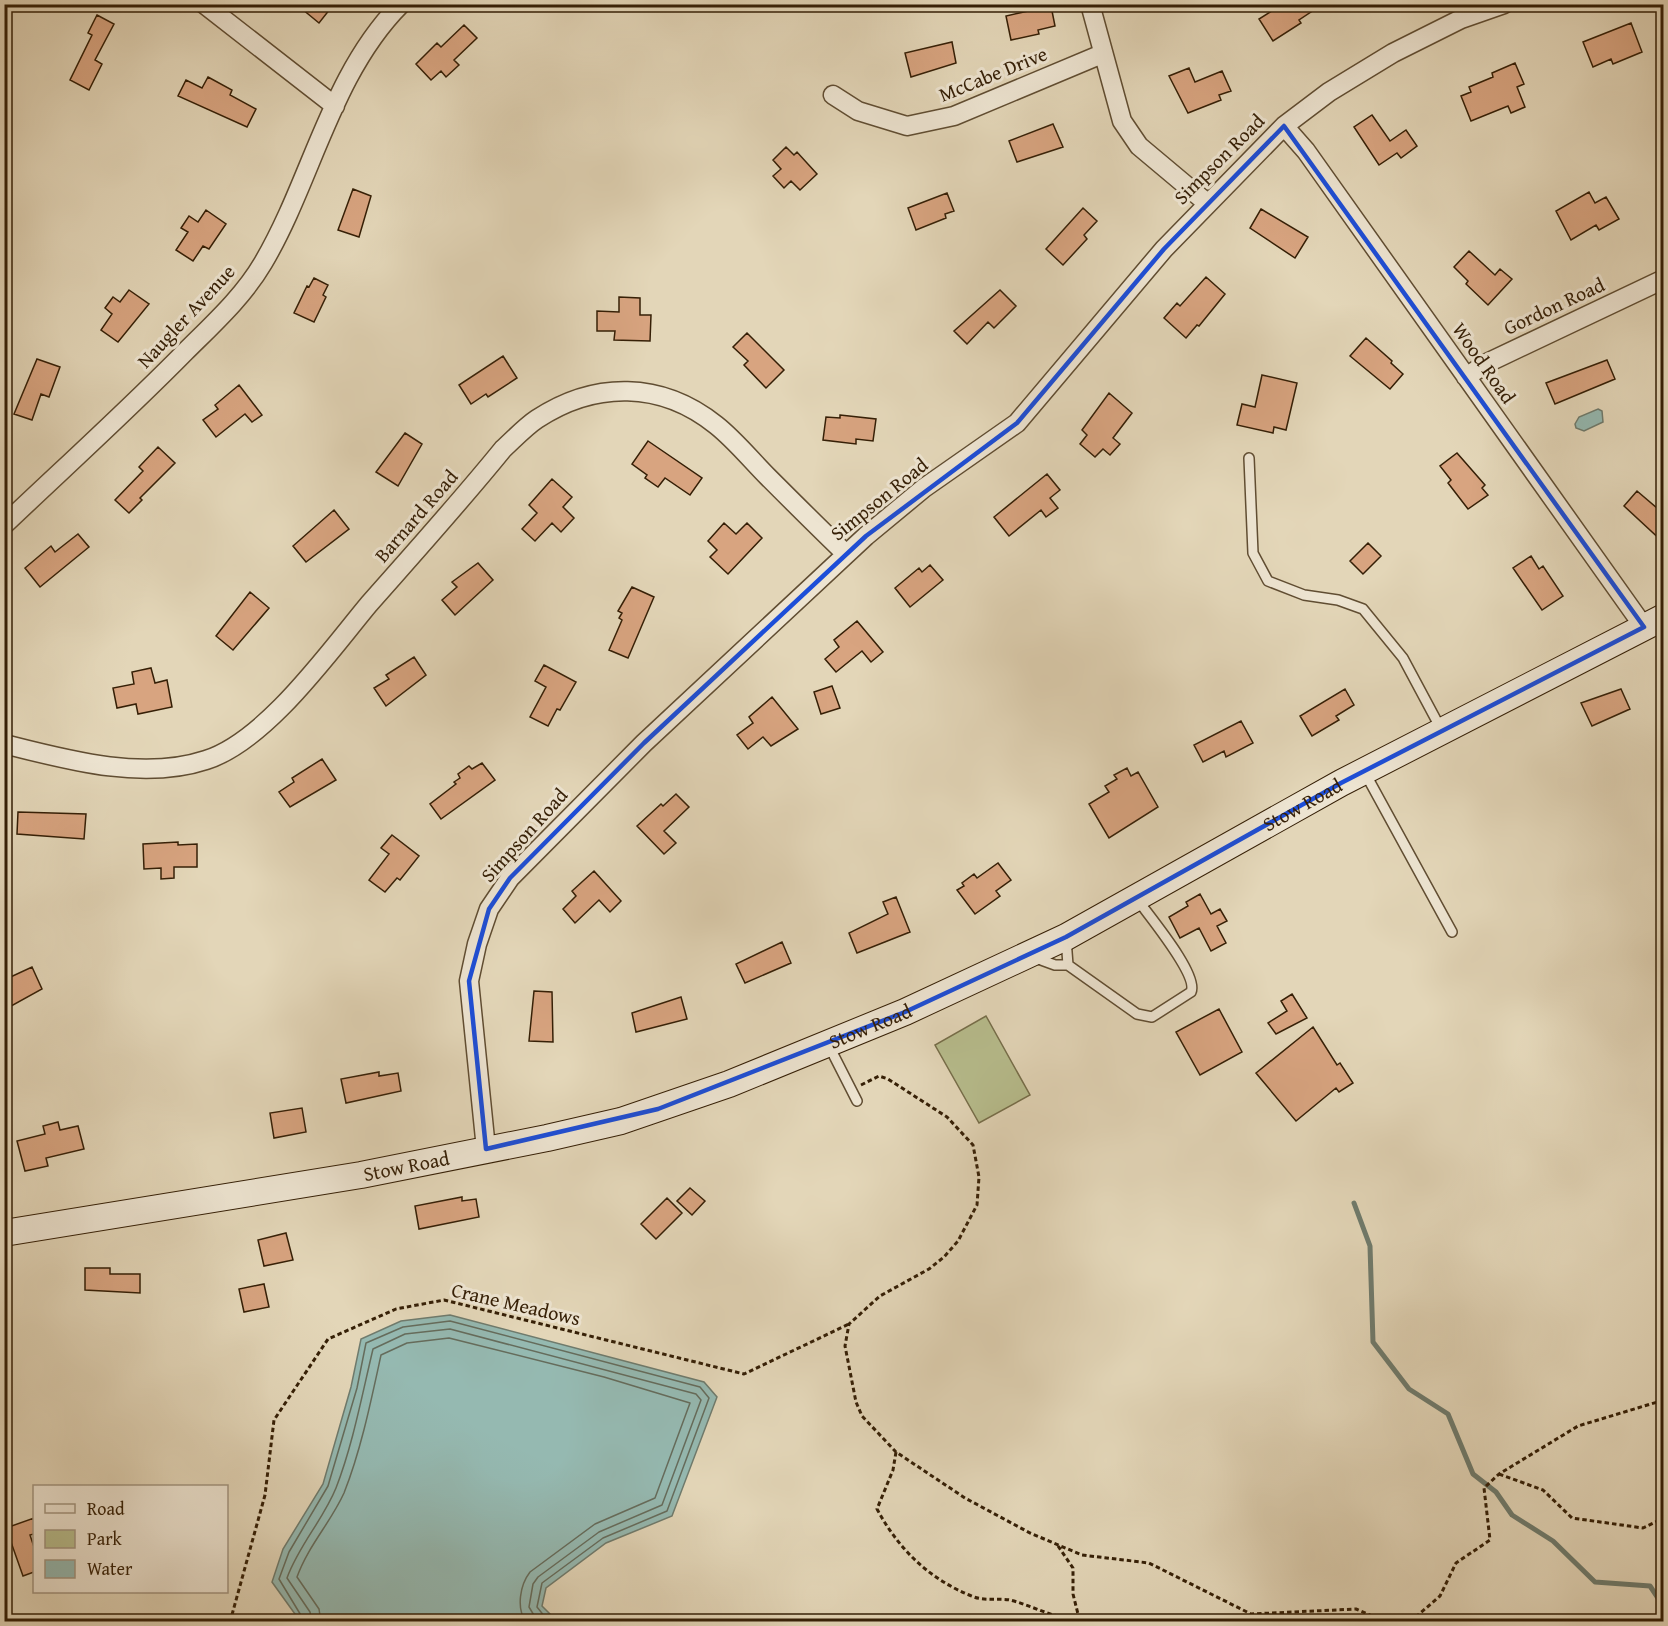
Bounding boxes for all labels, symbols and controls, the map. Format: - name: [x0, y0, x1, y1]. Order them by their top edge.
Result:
- street label: McCabe Drive: [934, 39, 1051, 108]
- street label: Simpson Road: [1167, 106, 1271, 211]
- street label: Naugler Avenue: [130, 257, 241, 374]
- street label: Gordon Road: [1499, 269, 1609, 342]
- street label: Wood Road: [1446, 316, 1523, 410]
- street label: Simpson Road: [824, 450, 934, 547]
- street label: Barnard Road: [367, 463, 464, 568]
- street label: Stow Road: [1257, 770, 1347, 838]
- street label: Simpson Road: [473, 781, 574, 888]
- street label: Stow Road: [824, 996, 917, 1056]
- street label: Stow Road: [361, 1143, 452, 1188]
- street label: Crane Meadows: [449, 1275, 583, 1332]
- legend: [33, 1485, 228, 1593]
- text: Road: [87, 1495, 125, 1522]
- text: Park: [87, 1525, 123, 1552]
- text: Water: [87, 1555, 133, 1582]

